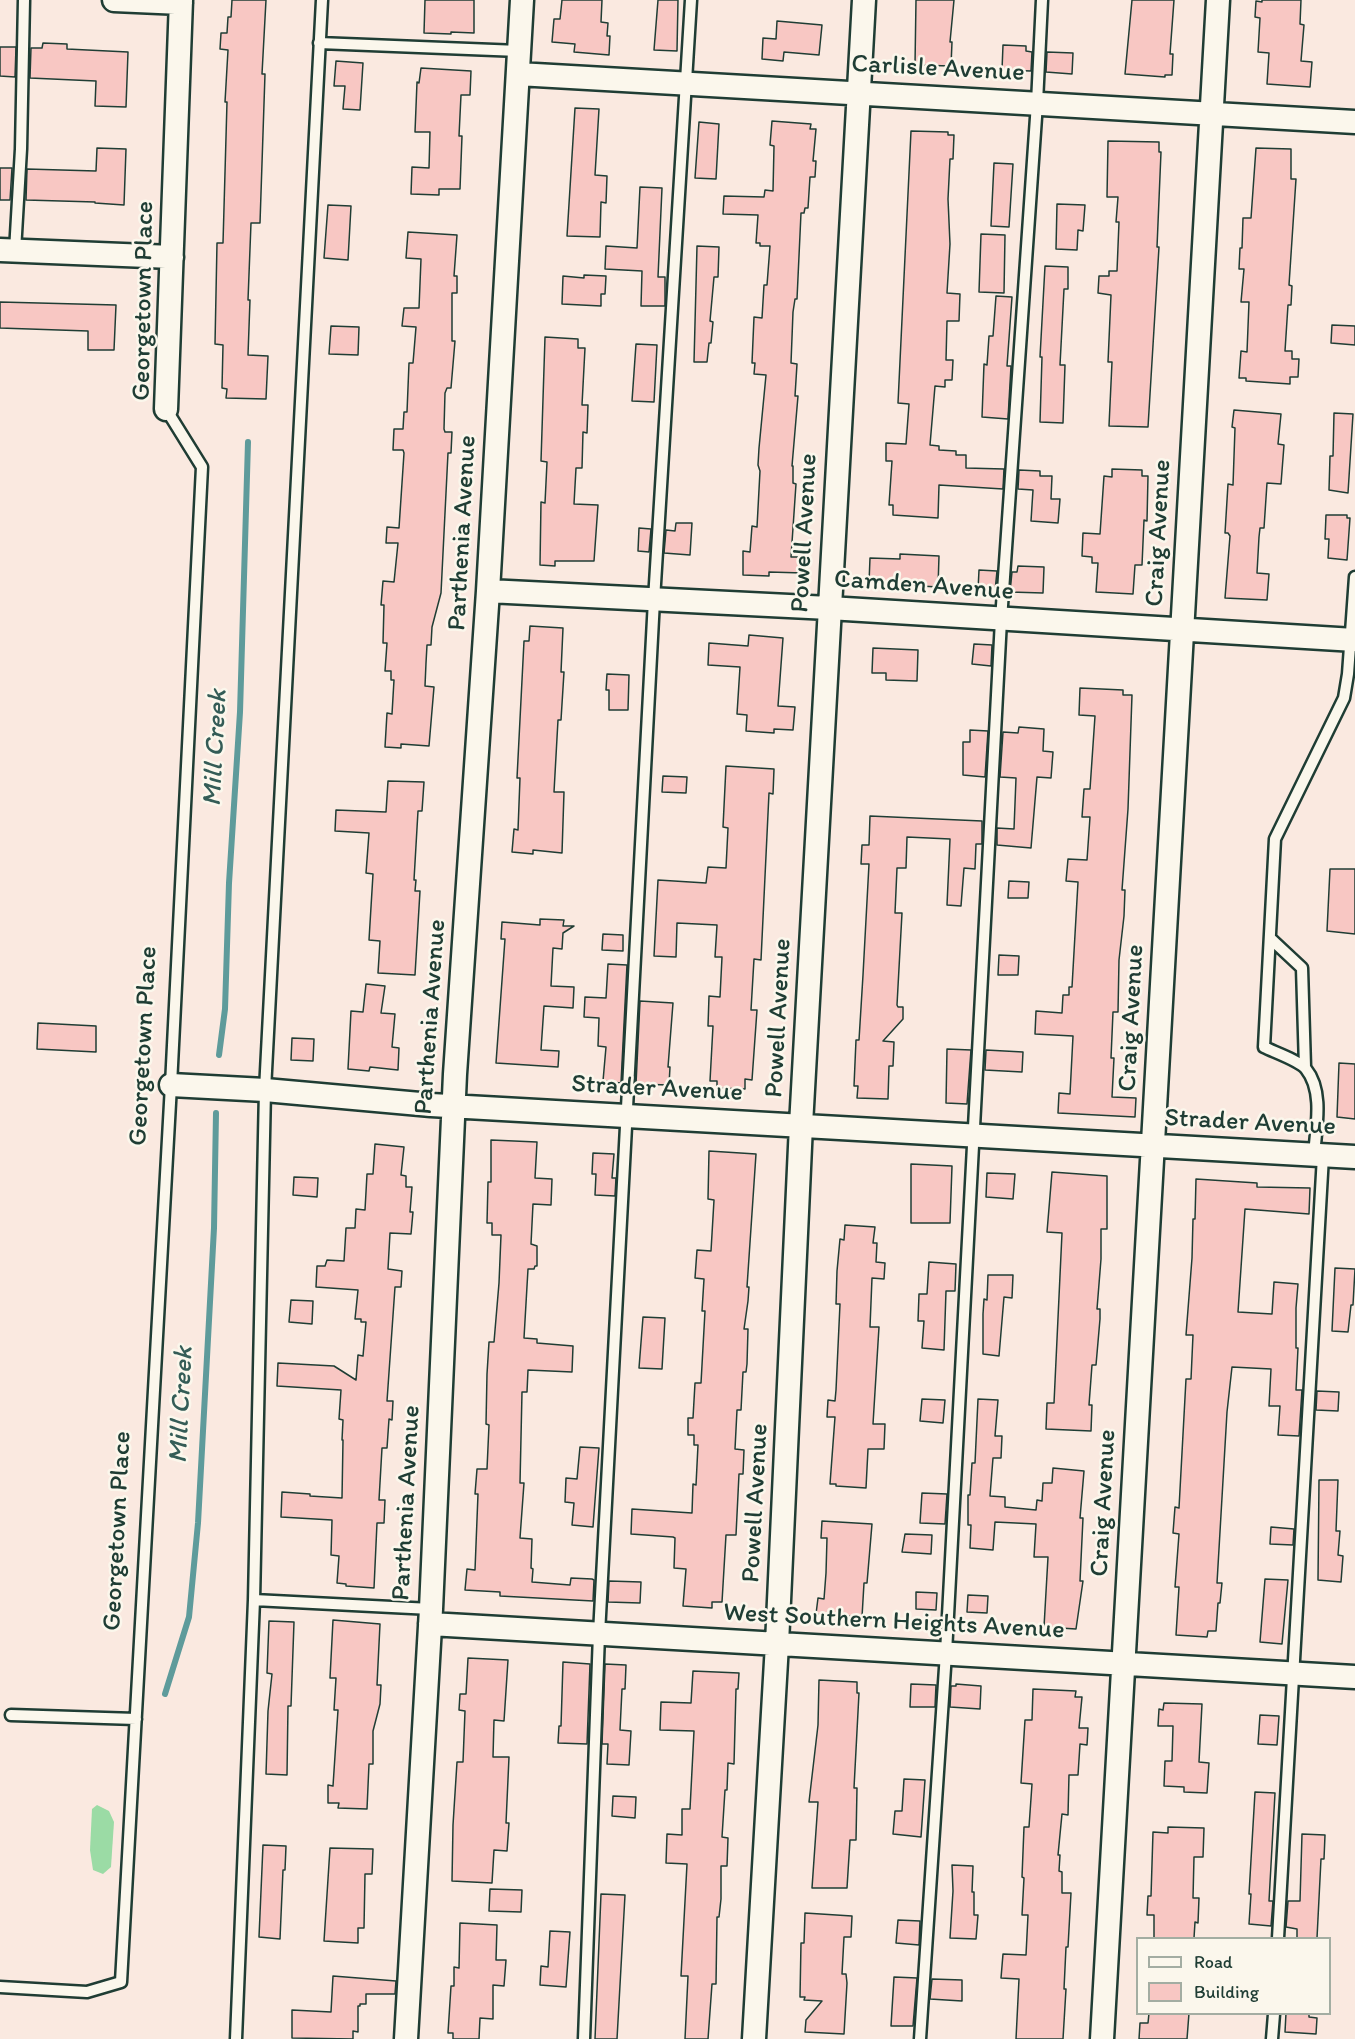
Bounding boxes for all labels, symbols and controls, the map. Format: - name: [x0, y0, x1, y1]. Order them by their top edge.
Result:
- street label: Carlisle Avenue: [851, 49, 1025, 89]
- street label: Georgetown Place: [127, 201, 161, 401]
- street label: Parthenia Avenue: [442, 434, 484, 632]
- street label: Powell Avenue: [785, 453, 825, 613]
- street label: Craig Avenue: [1140, 459, 1178, 607]
- street label: Camden Avenue: [833, 564, 1015, 608]
- water label: Mill Creek: [197, 689, 235, 807]
- street label: Parthenia Avenue: [409, 918, 453, 1116]
- street label: Powell Avenue: [759, 938, 799, 1098]
- street label: Craig Avenue: [1113, 944, 1151, 1092]
- street label: Georgetown Place: [123, 945, 165, 1147]
- street label: Strader Avenue: [570, 1069, 744, 1109]
- street label: Strader Avenue: [1163, 1103, 1337, 1143]
- water label: Mill Creek: [163, 1346, 201, 1464]
- street label: Parthenia Avenue: [386, 1404, 428, 1602]
- street label: Powell Avenue: [736, 1423, 776, 1583]
- street label: Craig Avenue: [1085, 1429, 1123, 1577]
- street label: Georgetown Place: [97, 1430, 139, 1632]
- street label: West Southern Heights Avenue: [723, 1597, 1065, 1647]
- legend: [1136, 1937, 1331, 2015]
- text: Road: [1194, 1951, 1233, 1973]
- text: Building: [1194, 1981, 1259, 2003]

